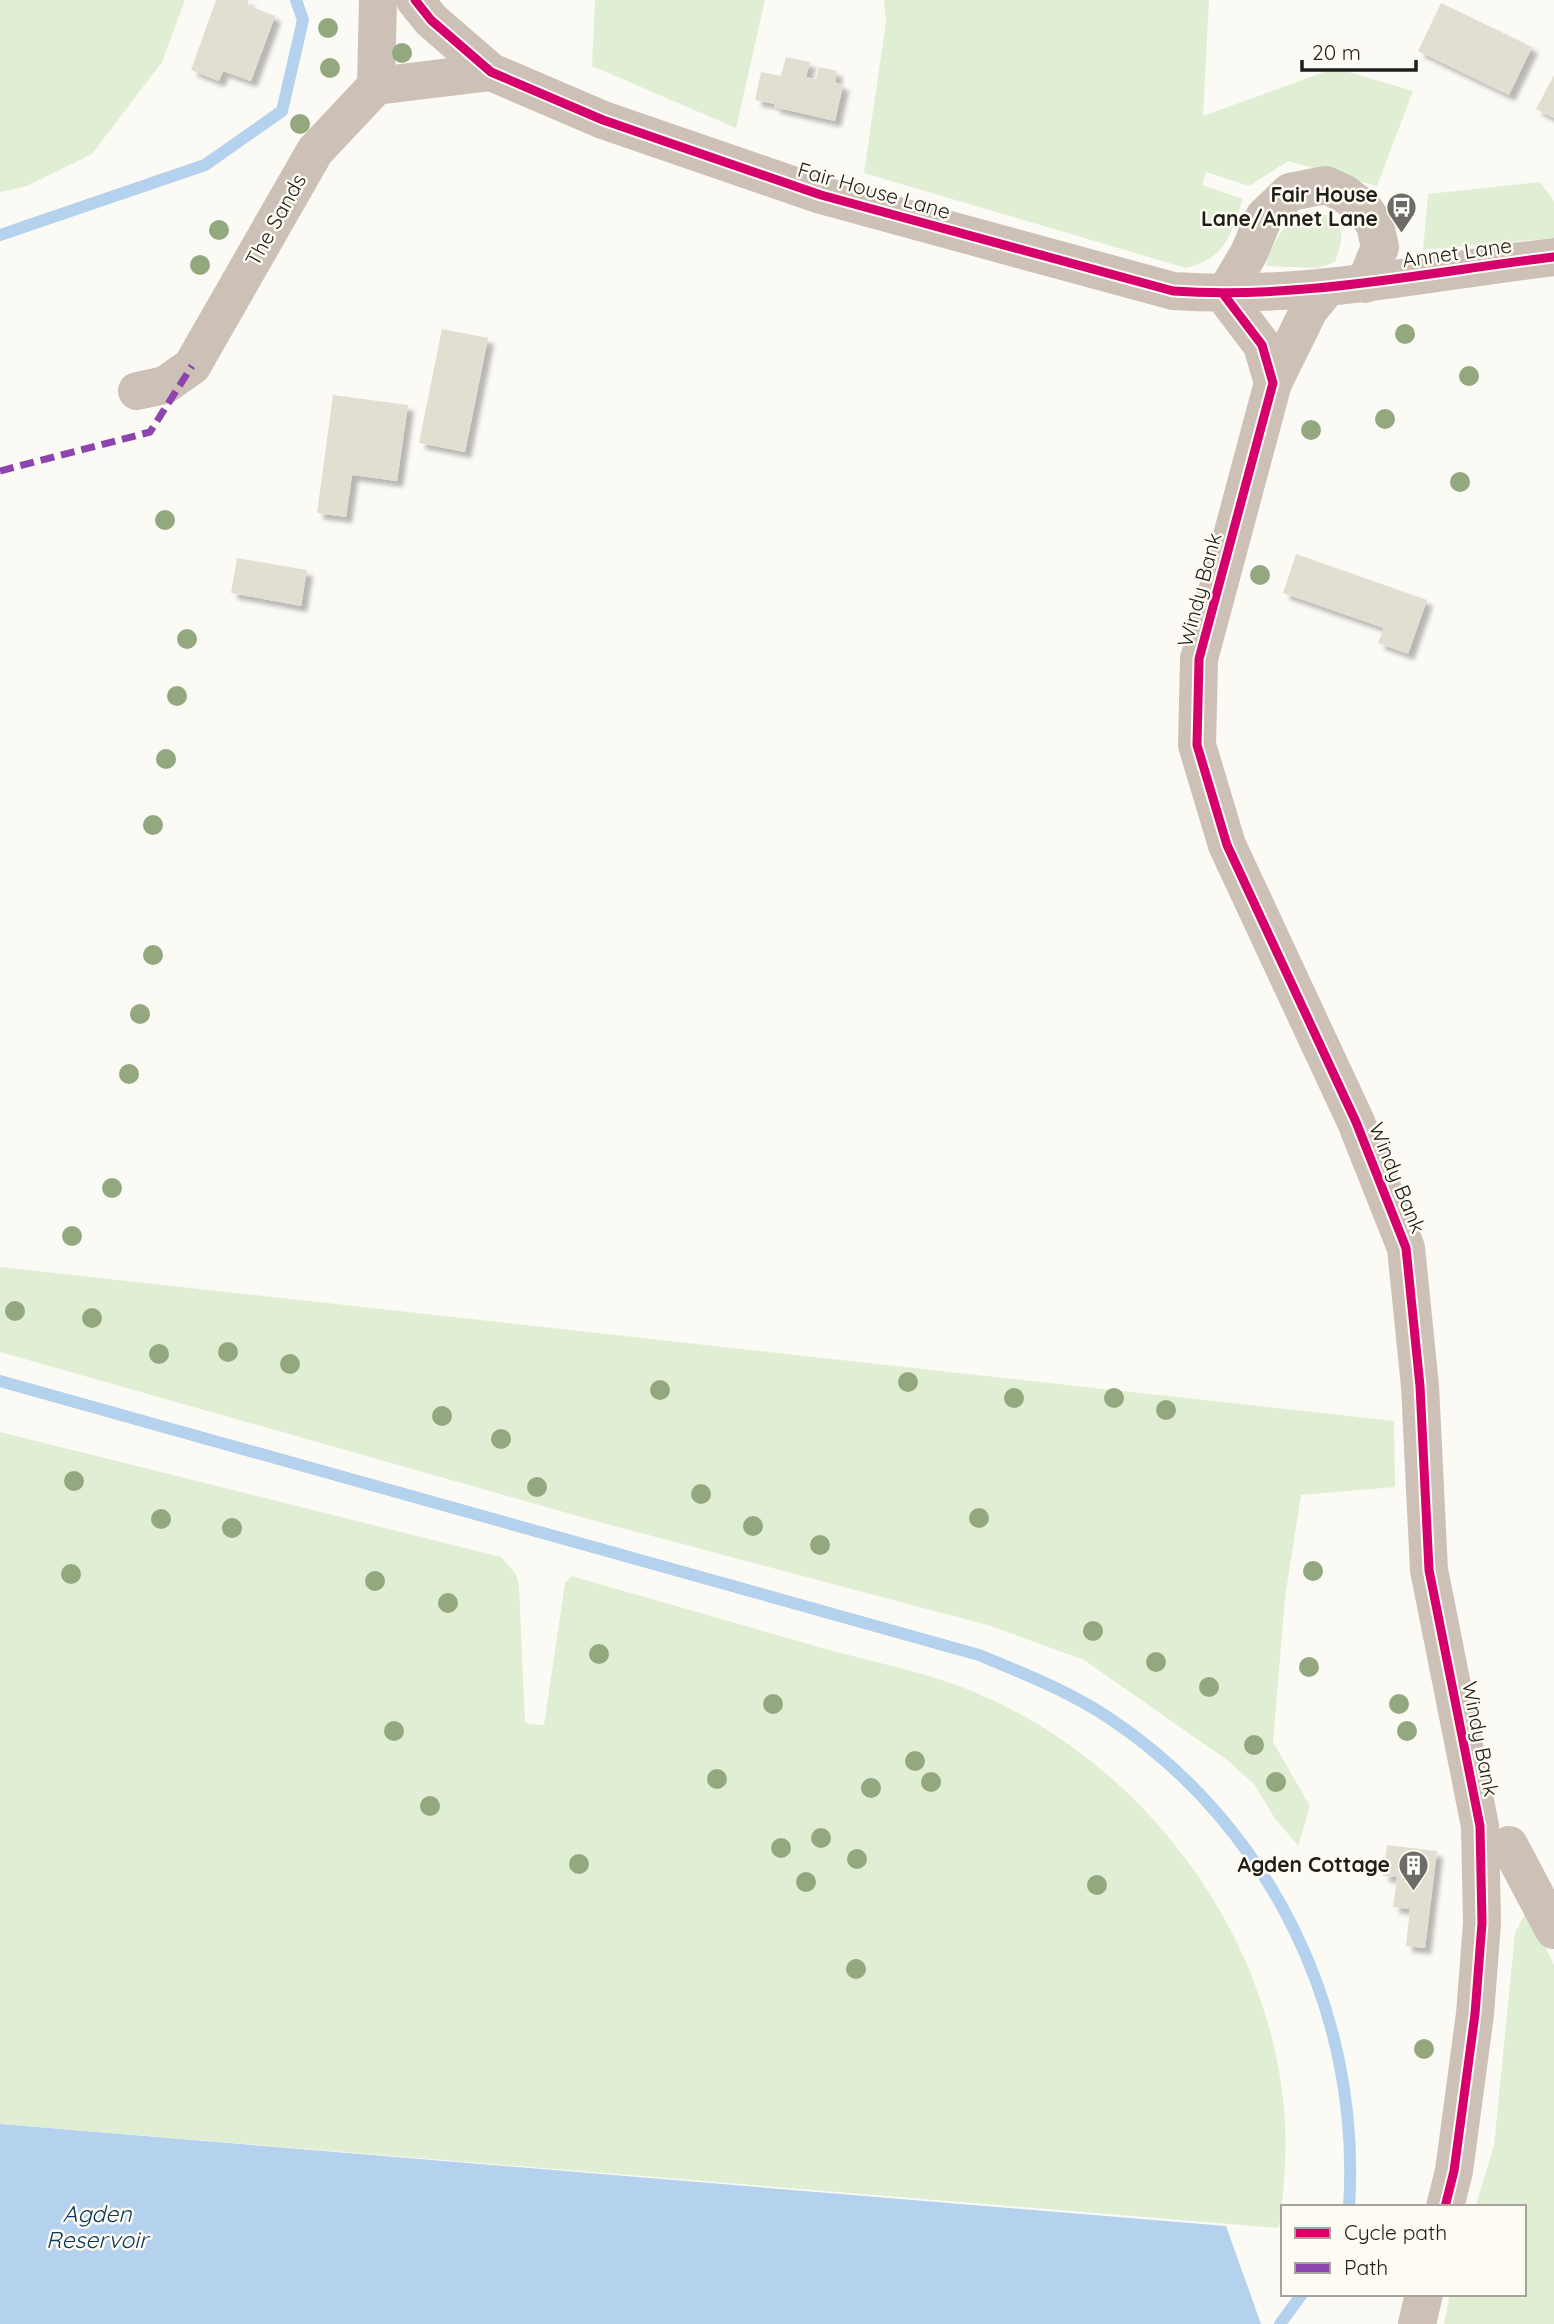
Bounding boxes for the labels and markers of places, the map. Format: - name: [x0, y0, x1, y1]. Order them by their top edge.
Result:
- place label: Fair House Lane/Annet Lane: [1201, 181, 1378, 231]
- bus stop icon: Fair House Lane/Annet Lane: [1384, 190, 1418, 234]
- building icon: Agden Cottage: [1396, 1848, 1430, 1892]
- place label: Agden Cottage: [1238, 1851, 1390, 1877]

